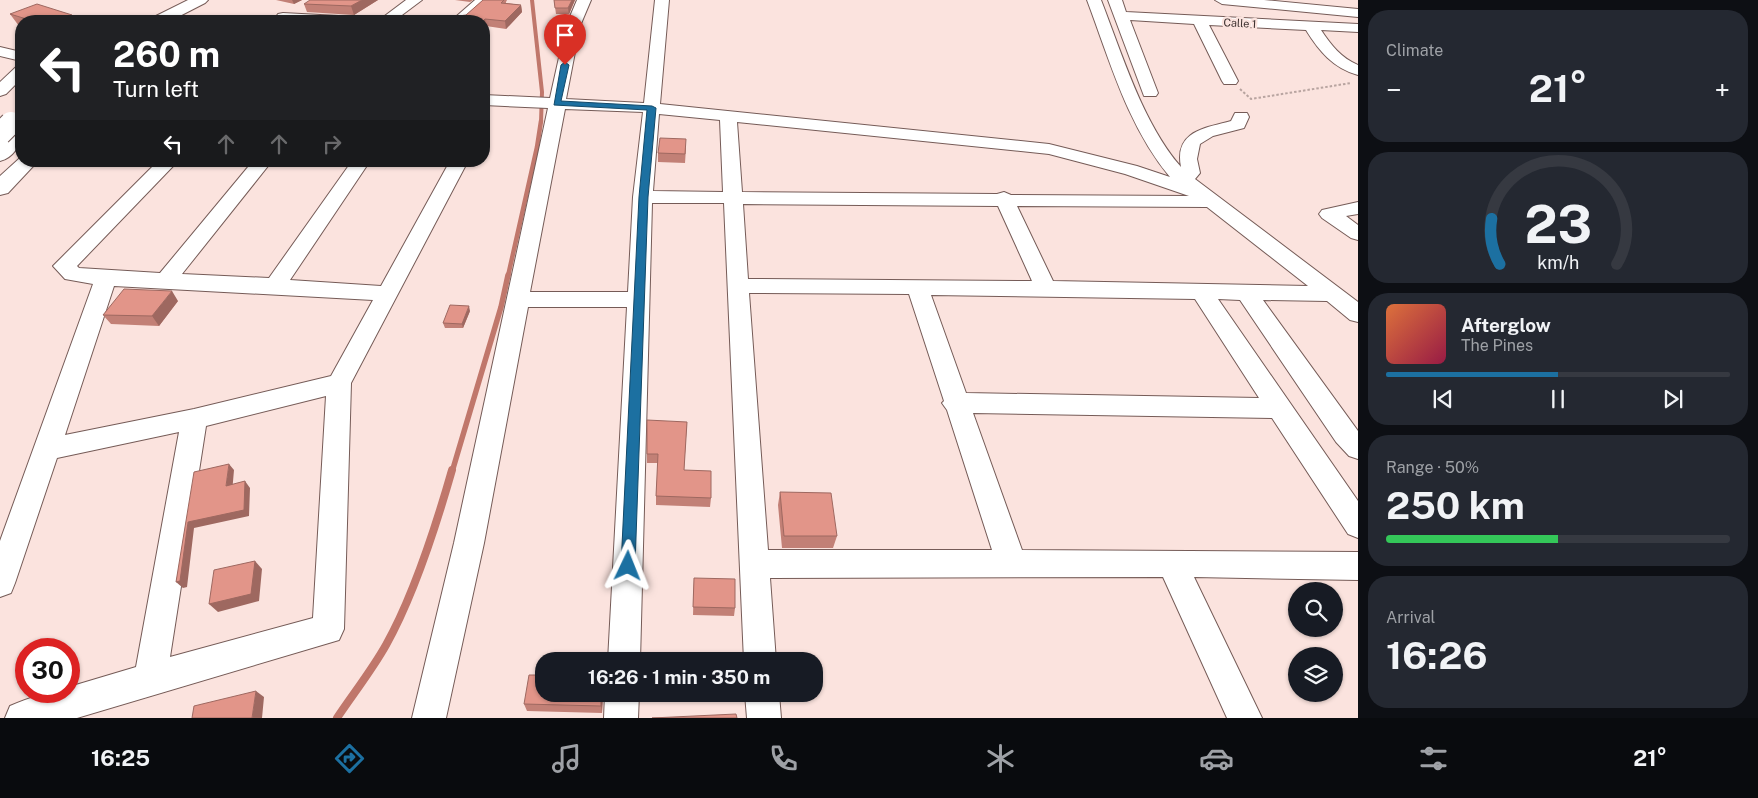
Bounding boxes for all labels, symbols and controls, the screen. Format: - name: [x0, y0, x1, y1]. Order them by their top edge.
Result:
- pin: [544, 14, 586, 65]
- street label: Calle 1: [1223, 16, 1257, 30]
- icon: arrive: [551, 21, 579, 49]
- text: 260 m: [113, 34, 220, 75]
- icon: left: [30, 35, 95, 100]
- text: Climate: [1386, 41, 1443, 60]
- text: 21°: [1529, 66, 1587, 111]
- text: −: [1386, 73, 1402, 106]
- text: +: [1714, 73, 1730, 106]
- text: Turn left: [113, 76, 199, 102]
- icon: left: [159, 130, 187, 158]
- icon: ahead: [212, 130, 240, 158]
- icon: ahead: [265, 130, 293, 158]
- icon: right: [318, 130, 346, 158]
- text: 23: [1524, 194, 1592, 255]
- text: km/h: [1537, 252, 1579, 273]
- text: Afterglow: [1461, 314, 1551, 336]
- text: The Pines: [1461, 336, 1533, 355]
- icon: previous: [1429, 385, 1457, 413]
- icon: pause: [1544, 385, 1572, 413]
- icon: next: [1659, 385, 1687, 413]
- text: Range · 50%: [1386, 458, 1479, 477]
- text: 250 km: [1386, 483, 1525, 528]
- position arrow: [601, 539, 653, 591]
- map controls: [1288, 582, 1343, 702]
- button: search: [1288, 582, 1343, 637]
- text: Arrival: [1386, 608, 1435, 627]
- text: 16:26: [1386, 633, 1488, 678]
- speed limit sign: 30: [15, 638, 80, 703]
- button: layers: [1288, 647, 1343, 702]
- text: 16:26 · 1 min · 350 m: [588, 666, 770, 688]
- icon: directions: [332, 741, 367, 776]
- icon: music: [549, 741, 584, 776]
- icon: phone: [766, 741, 801, 776]
- icon: climate: [983, 741, 1018, 776]
- icon: car: [1199, 741, 1234, 776]
- icon: filters: [1416, 741, 1451, 776]
- text: 16:25: [91, 745, 150, 771]
- text: 21°: [1633, 745, 1667, 771]

